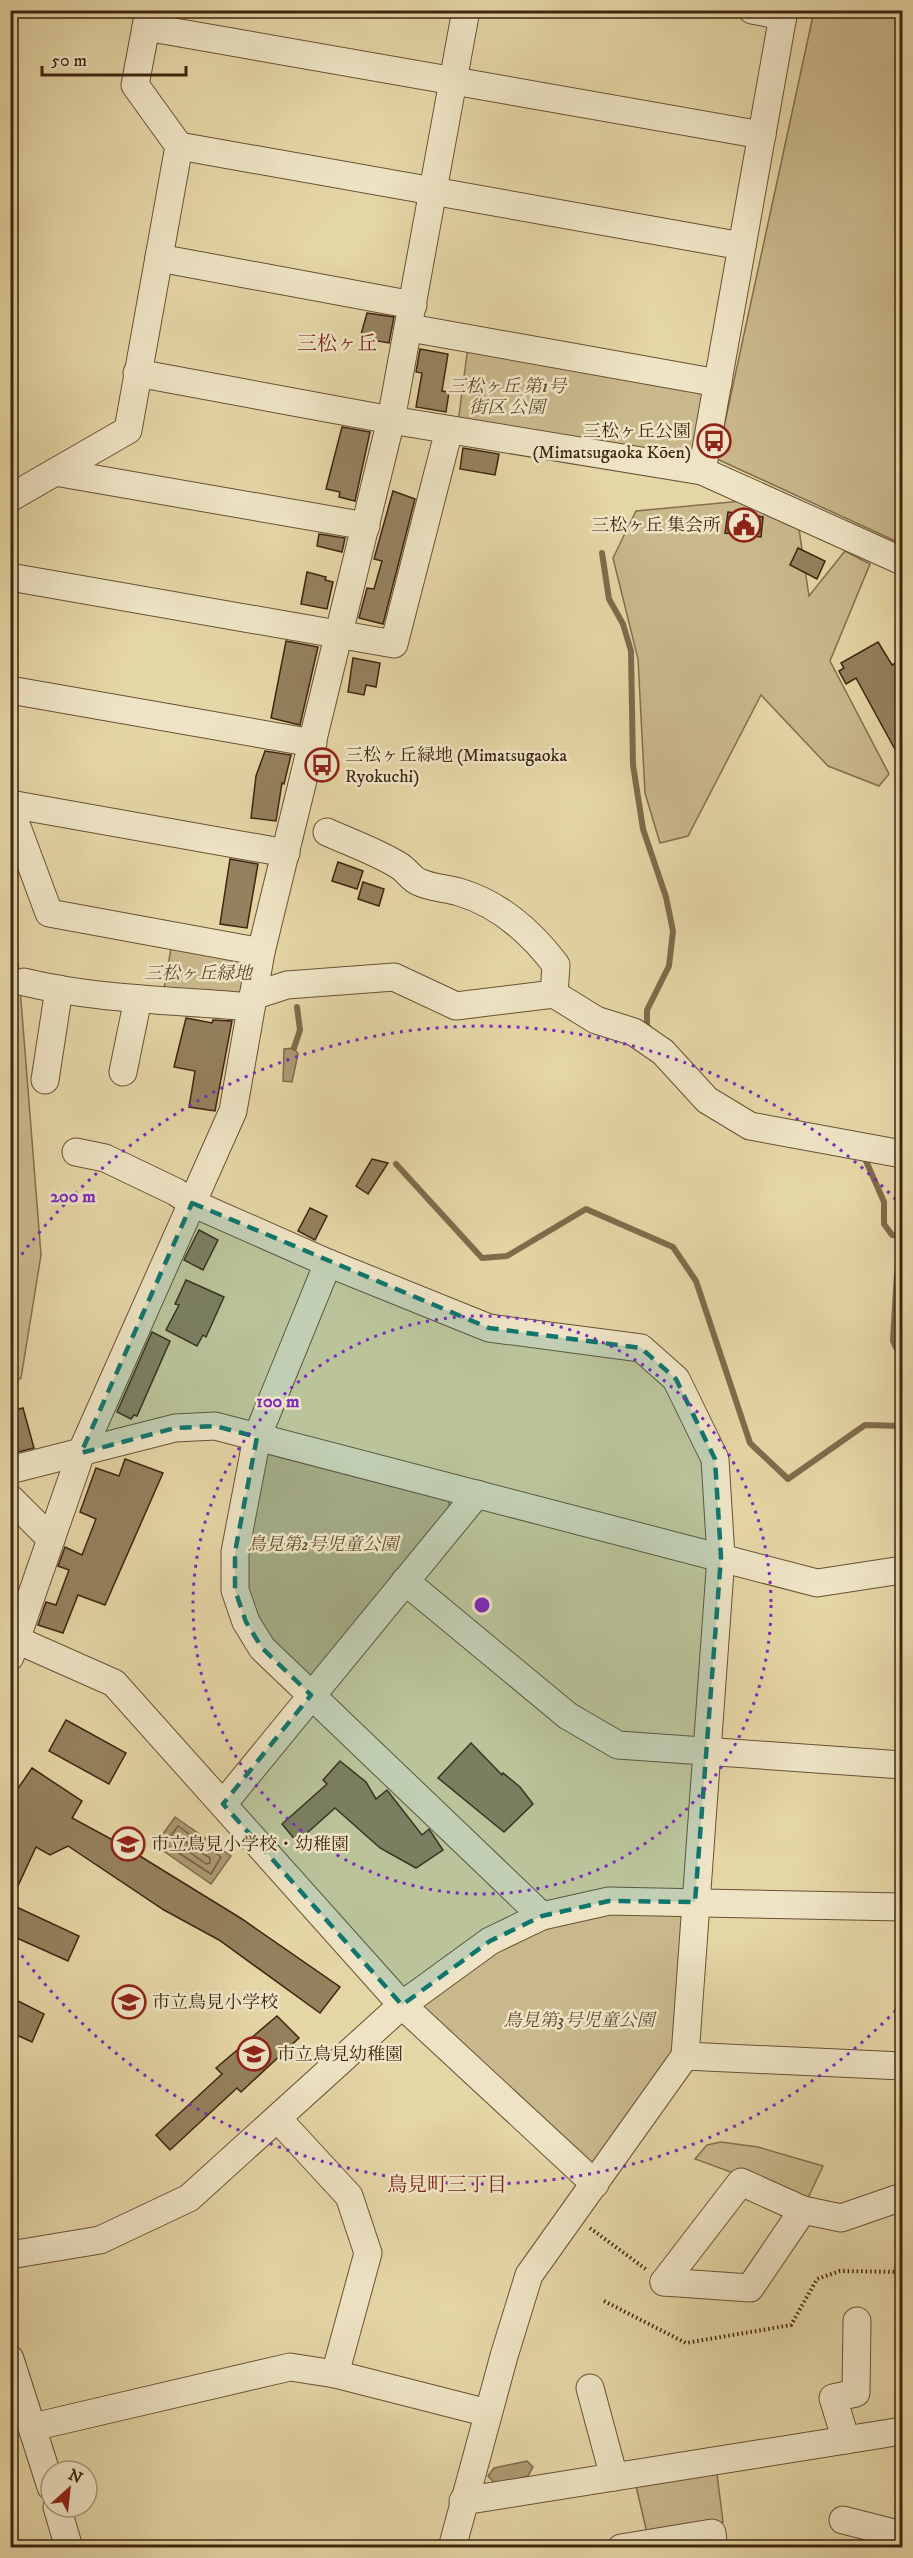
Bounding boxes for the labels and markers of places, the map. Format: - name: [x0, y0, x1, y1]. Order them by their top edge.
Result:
- place label: 三松ヶ丘公園 (Mimatsugaoka Kōen): [532, 421, 691, 464]
- bus stop icon: 三松ヶ丘公園 (Mimatsugaoka Kōen): [696, 423, 732, 459]
- public building icon: 三松ヶ丘 集会所: [726, 507, 762, 543]
- place label: 三松ヶ丘 集会所: [591, 515, 721, 537]
- place label: 三松ヶ丘緑地 (Mimatsugaoka Ryokuchi): [345, 745, 567, 788]
- bus stop icon: 三松ヶ丘緑地 (Mimatsugaoka Ryokuchi): [304, 747, 340, 783]
- centre of rings: [472, 1595, 492, 1615]
- school or university icon: 市立鳥見小学校・幼稚園: [110, 1826, 146, 1862]
- place label: 市立鳥見小学校・幼稚園: [151, 1834, 349, 1856]
- school or university icon: 市立鳥見小学校: [111, 1984, 147, 2020]
- place label: 市立鳥見小学校: [152, 1992, 278, 2014]
- school or university icon: 市立鳥見幼稚園: [236, 2036, 272, 2072]
- place label: 市立鳥見幼稚園: [277, 2044, 403, 2066]

